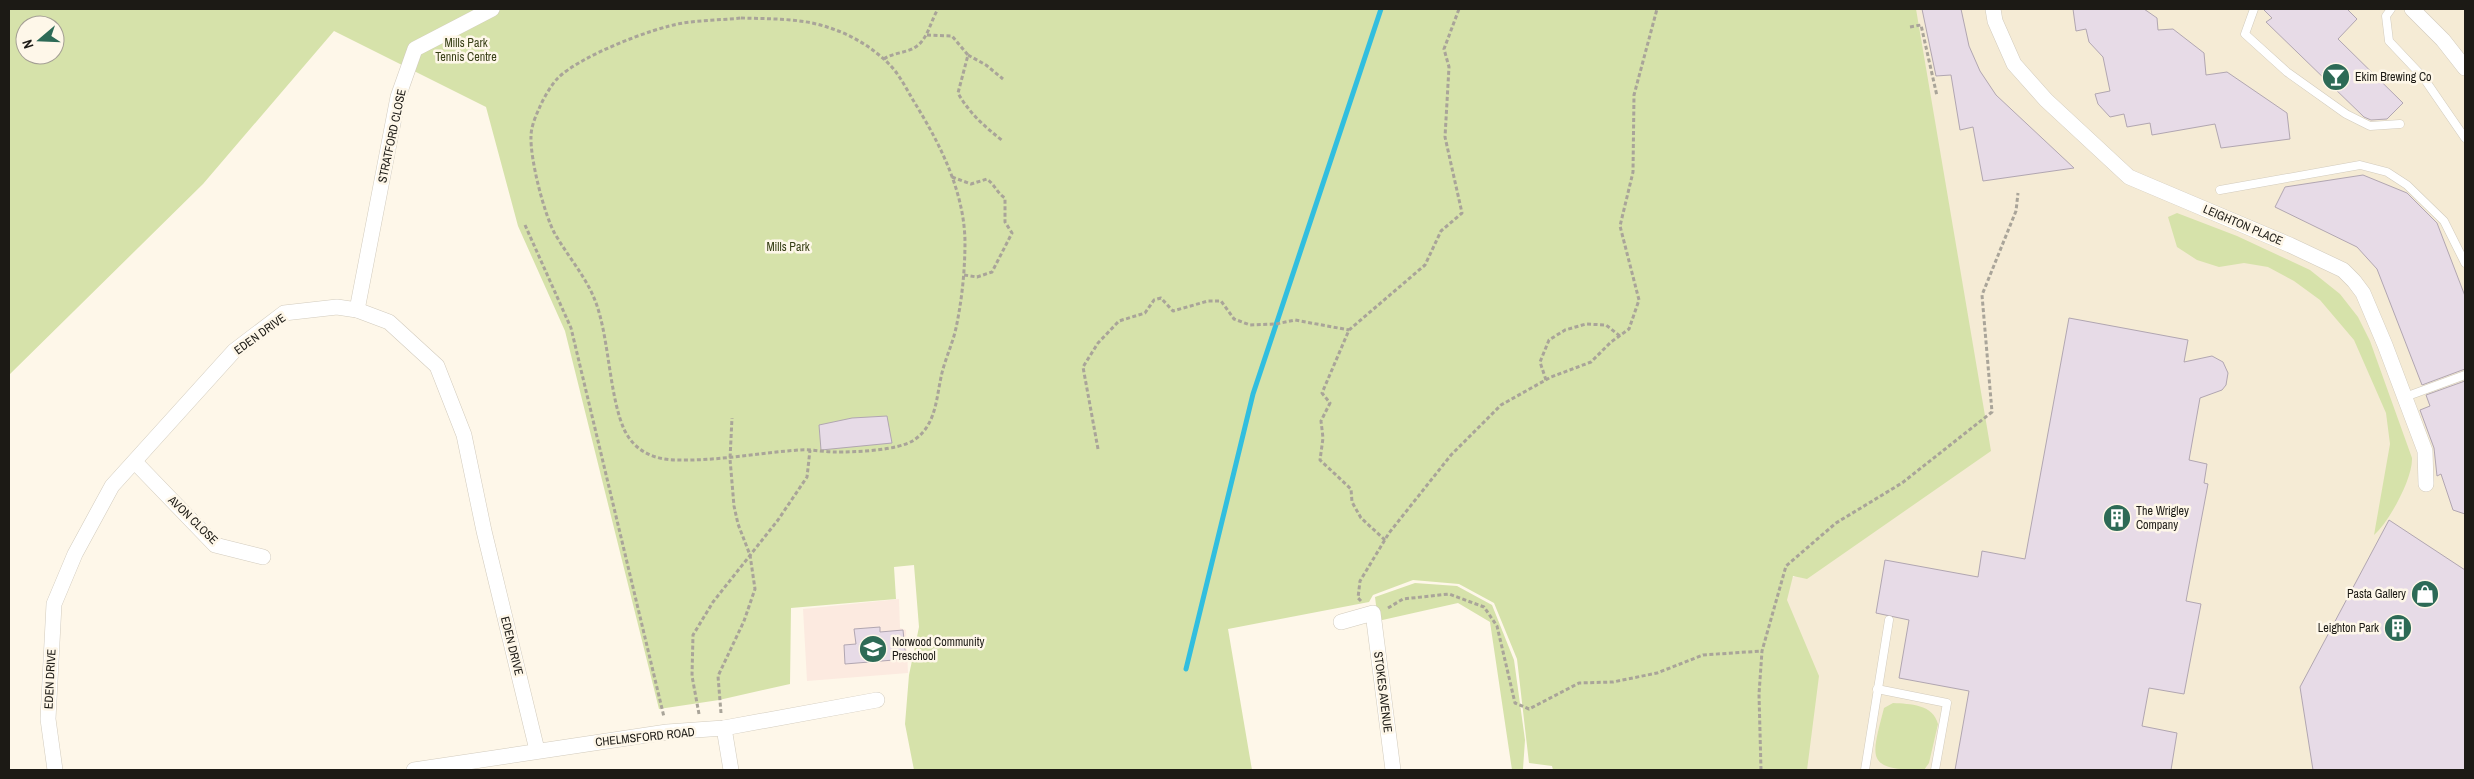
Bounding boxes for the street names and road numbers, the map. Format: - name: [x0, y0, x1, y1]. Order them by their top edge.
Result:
- street label: STRATFORD CLOSE: [374, 88, 410, 184]
- street label: LEIGHTON PLACE: [2201, 201, 2285, 249]
- street label: EDEN DRIVE: [231, 310, 289, 358]
- street label: AVON CLOSE: [164, 492, 221, 548]
- street label: EDEN DRIVE: [497, 615, 527, 677]
- street label: EDEN DRIVE: [40, 649, 60, 709]
- street label: STOKES AVENUE: [1370, 650, 1396, 734]
- street label: CHELMSFORD ROAD: [594, 724, 696, 750]

